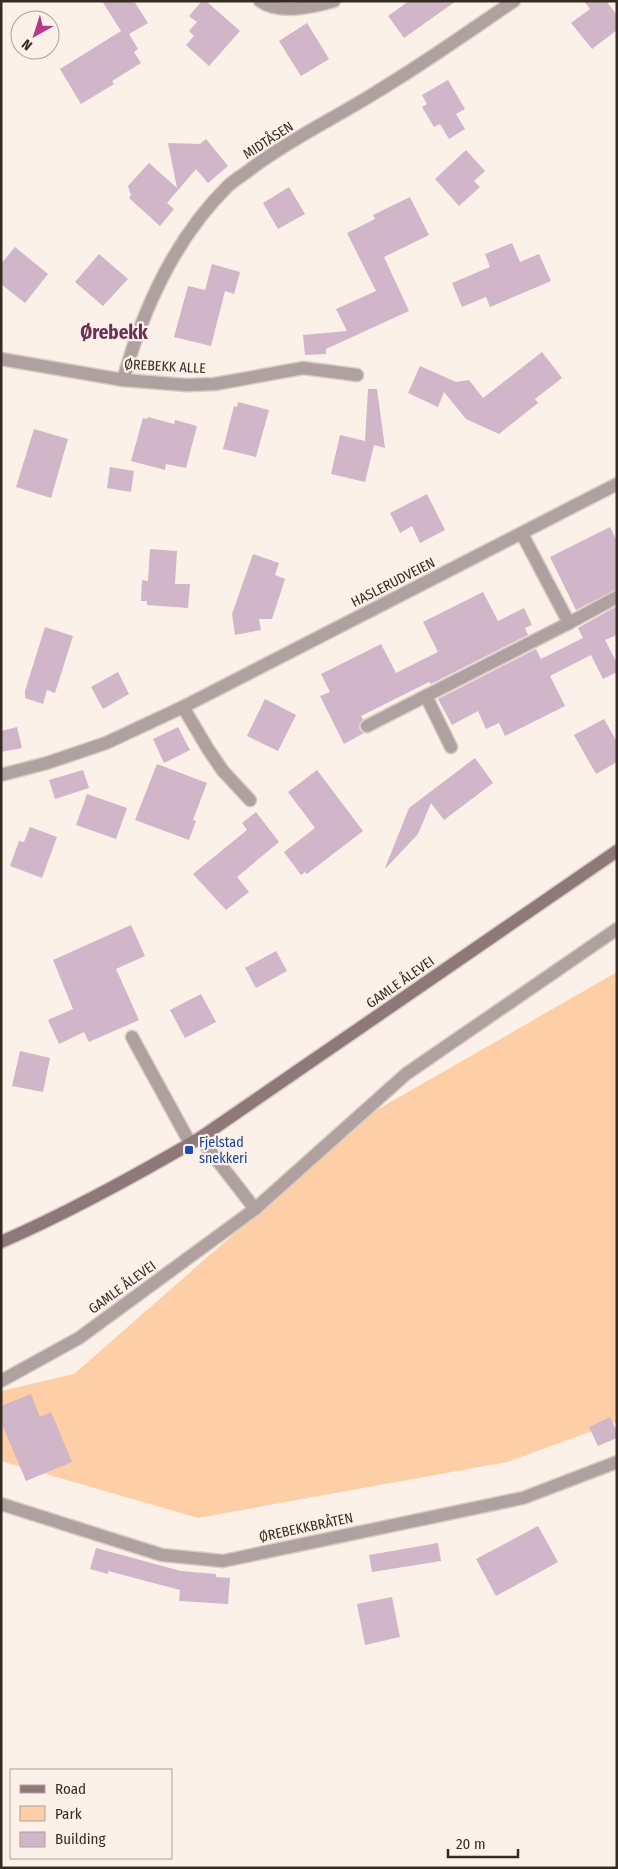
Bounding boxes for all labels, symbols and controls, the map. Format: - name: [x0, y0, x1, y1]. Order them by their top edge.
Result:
- north arrow: [10, 10, 60, 60]
- text: N: [19, 35, 36, 54]
- street label: MIDTÅSEN: [239, 117, 297, 163]
- district label: Ørebekk: [80, 321, 148, 344]
- street label: ØREBEKK ALLE: [124, 356, 207, 377]
- street label: HASLERUDVEIEN: [348, 554, 438, 611]
- street label: GAMLE ÅLEVEI: [363, 952, 437, 1012]
- place label: Fjelstad snekkeri: [199, 1134, 248, 1167]
- marker: Fjelstad snekkeri: [183, 1144, 195, 1156]
- street label: GAMLE ÅLEVEI: [85, 1257, 159, 1317]
- street label: ØREBEKKBRÅTEN: [257, 1508, 355, 1546]
- legend: [10, 1769, 172, 1859]
- text: Road: [55, 1780, 86, 1798]
- text: Park: [55, 1805, 82, 1823]
- scale bar: [448, 1826, 518, 1858]
- text: Building: [55, 1830, 106, 1848]
- text: 20 m: [456, 1835, 486, 1853]

